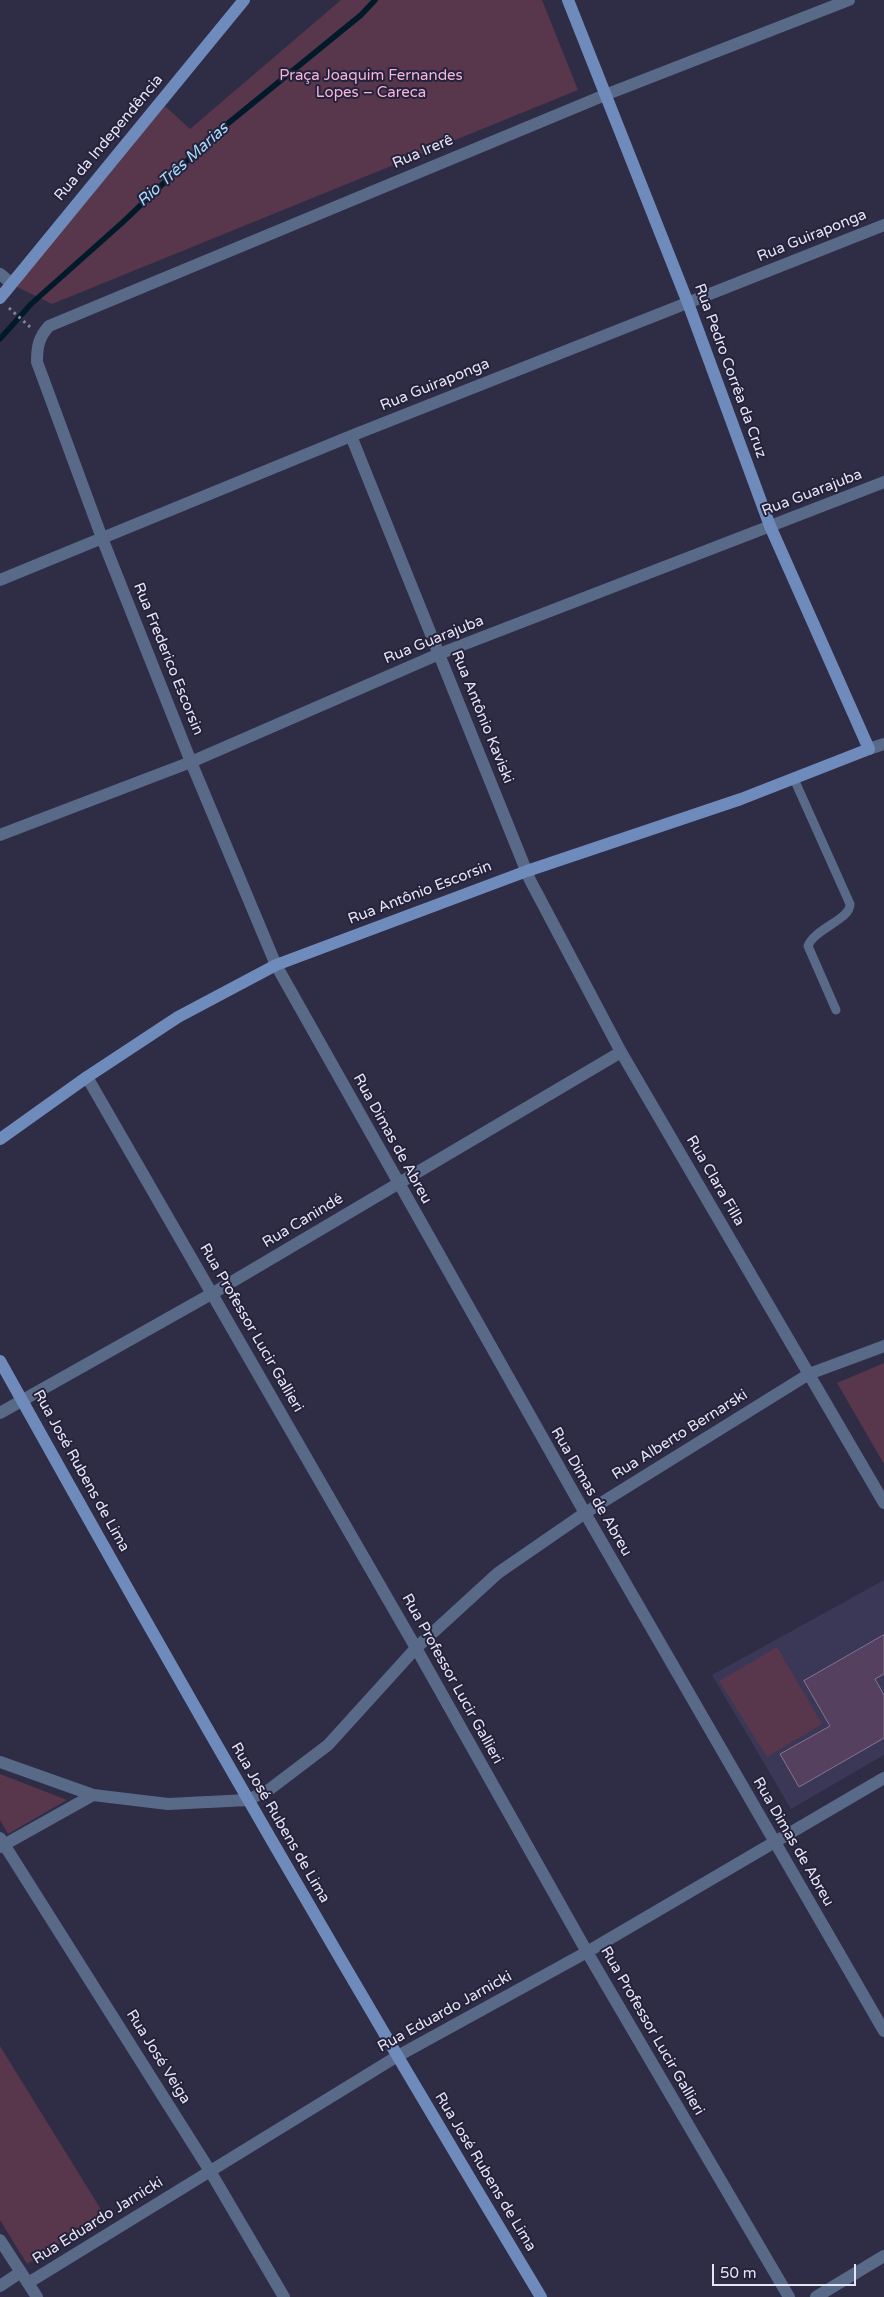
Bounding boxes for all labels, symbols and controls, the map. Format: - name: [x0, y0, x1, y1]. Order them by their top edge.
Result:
- park label: Praça Joaquim Fernandes Lopes – Careca: [279, 67, 463, 102]
- street label: Rua da Independência: [51, 71, 167, 205]
- water label: Rio Três Marias: [133, 119, 233, 211]
- street label: Rua Irerê: [390, 131, 456, 173]
- street label: Rua Guiraponga: [755, 206, 869, 266]
- street label: Rua Pedro Corrêa da Cruz: [690, 281, 770, 461]
- street label: Rua Guiraponga: [378, 355, 492, 415]
- street label: Rua Guarajuba: [759, 466, 865, 520]
- street label: Rua Frederico Escorsin: [129, 580, 207, 738]
- street label: Rua Guarajuba: [381, 612, 487, 668]
- street label: Rua Antônio Kaviski: [447, 648, 517, 786]
- street label: Rua Antônio Escorsin: [346, 857, 494, 929]
- street label: Rua Dimas de Abreu: [349, 1071, 435, 1207]
- street label: Rua Clara Filla: [682, 1133, 748, 1229]
- street label: Rua Canindé: [259, 1190, 347, 1252]
- street label: Rua Professor Lucir Gallieri: [195, 1240, 307, 1416]
- street label: Rua Alberto Bernarski: [609, 1386, 751, 1484]
- street label: Rua José Rubens de Lima: [29, 1387, 133, 1555]
- street label: Rua Dimas de Abreu: [547, 1424, 635, 1560]
- street label: Rua Professor Lucir Gallieri: [398, 1591, 506, 1767]
- street label: Rua José Rubens de Lima: [227, 1740, 333, 1906]
- street label: Rua Dimas de Abreu: [749, 1774, 837, 1910]
- street label: Rua Professor Lucir Gallieri: [596, 1943, 708, 2119]
- street label: Rua Eduardo Jarnicki: [375, 1968, 515, 2056]
- street label: Rua José Veiga: [122, 2007, 194, 2107]
- street label: Rua José Rubens de Lima: [430, 2089, 540, 2255]
- street label: Rua Eduardo Jarnicki: [29, 2173, 167, 2269]
- scale bar: [714, 2254, 858, 2286]
- text: 50 m: [720, 2264, 757, 2282]

